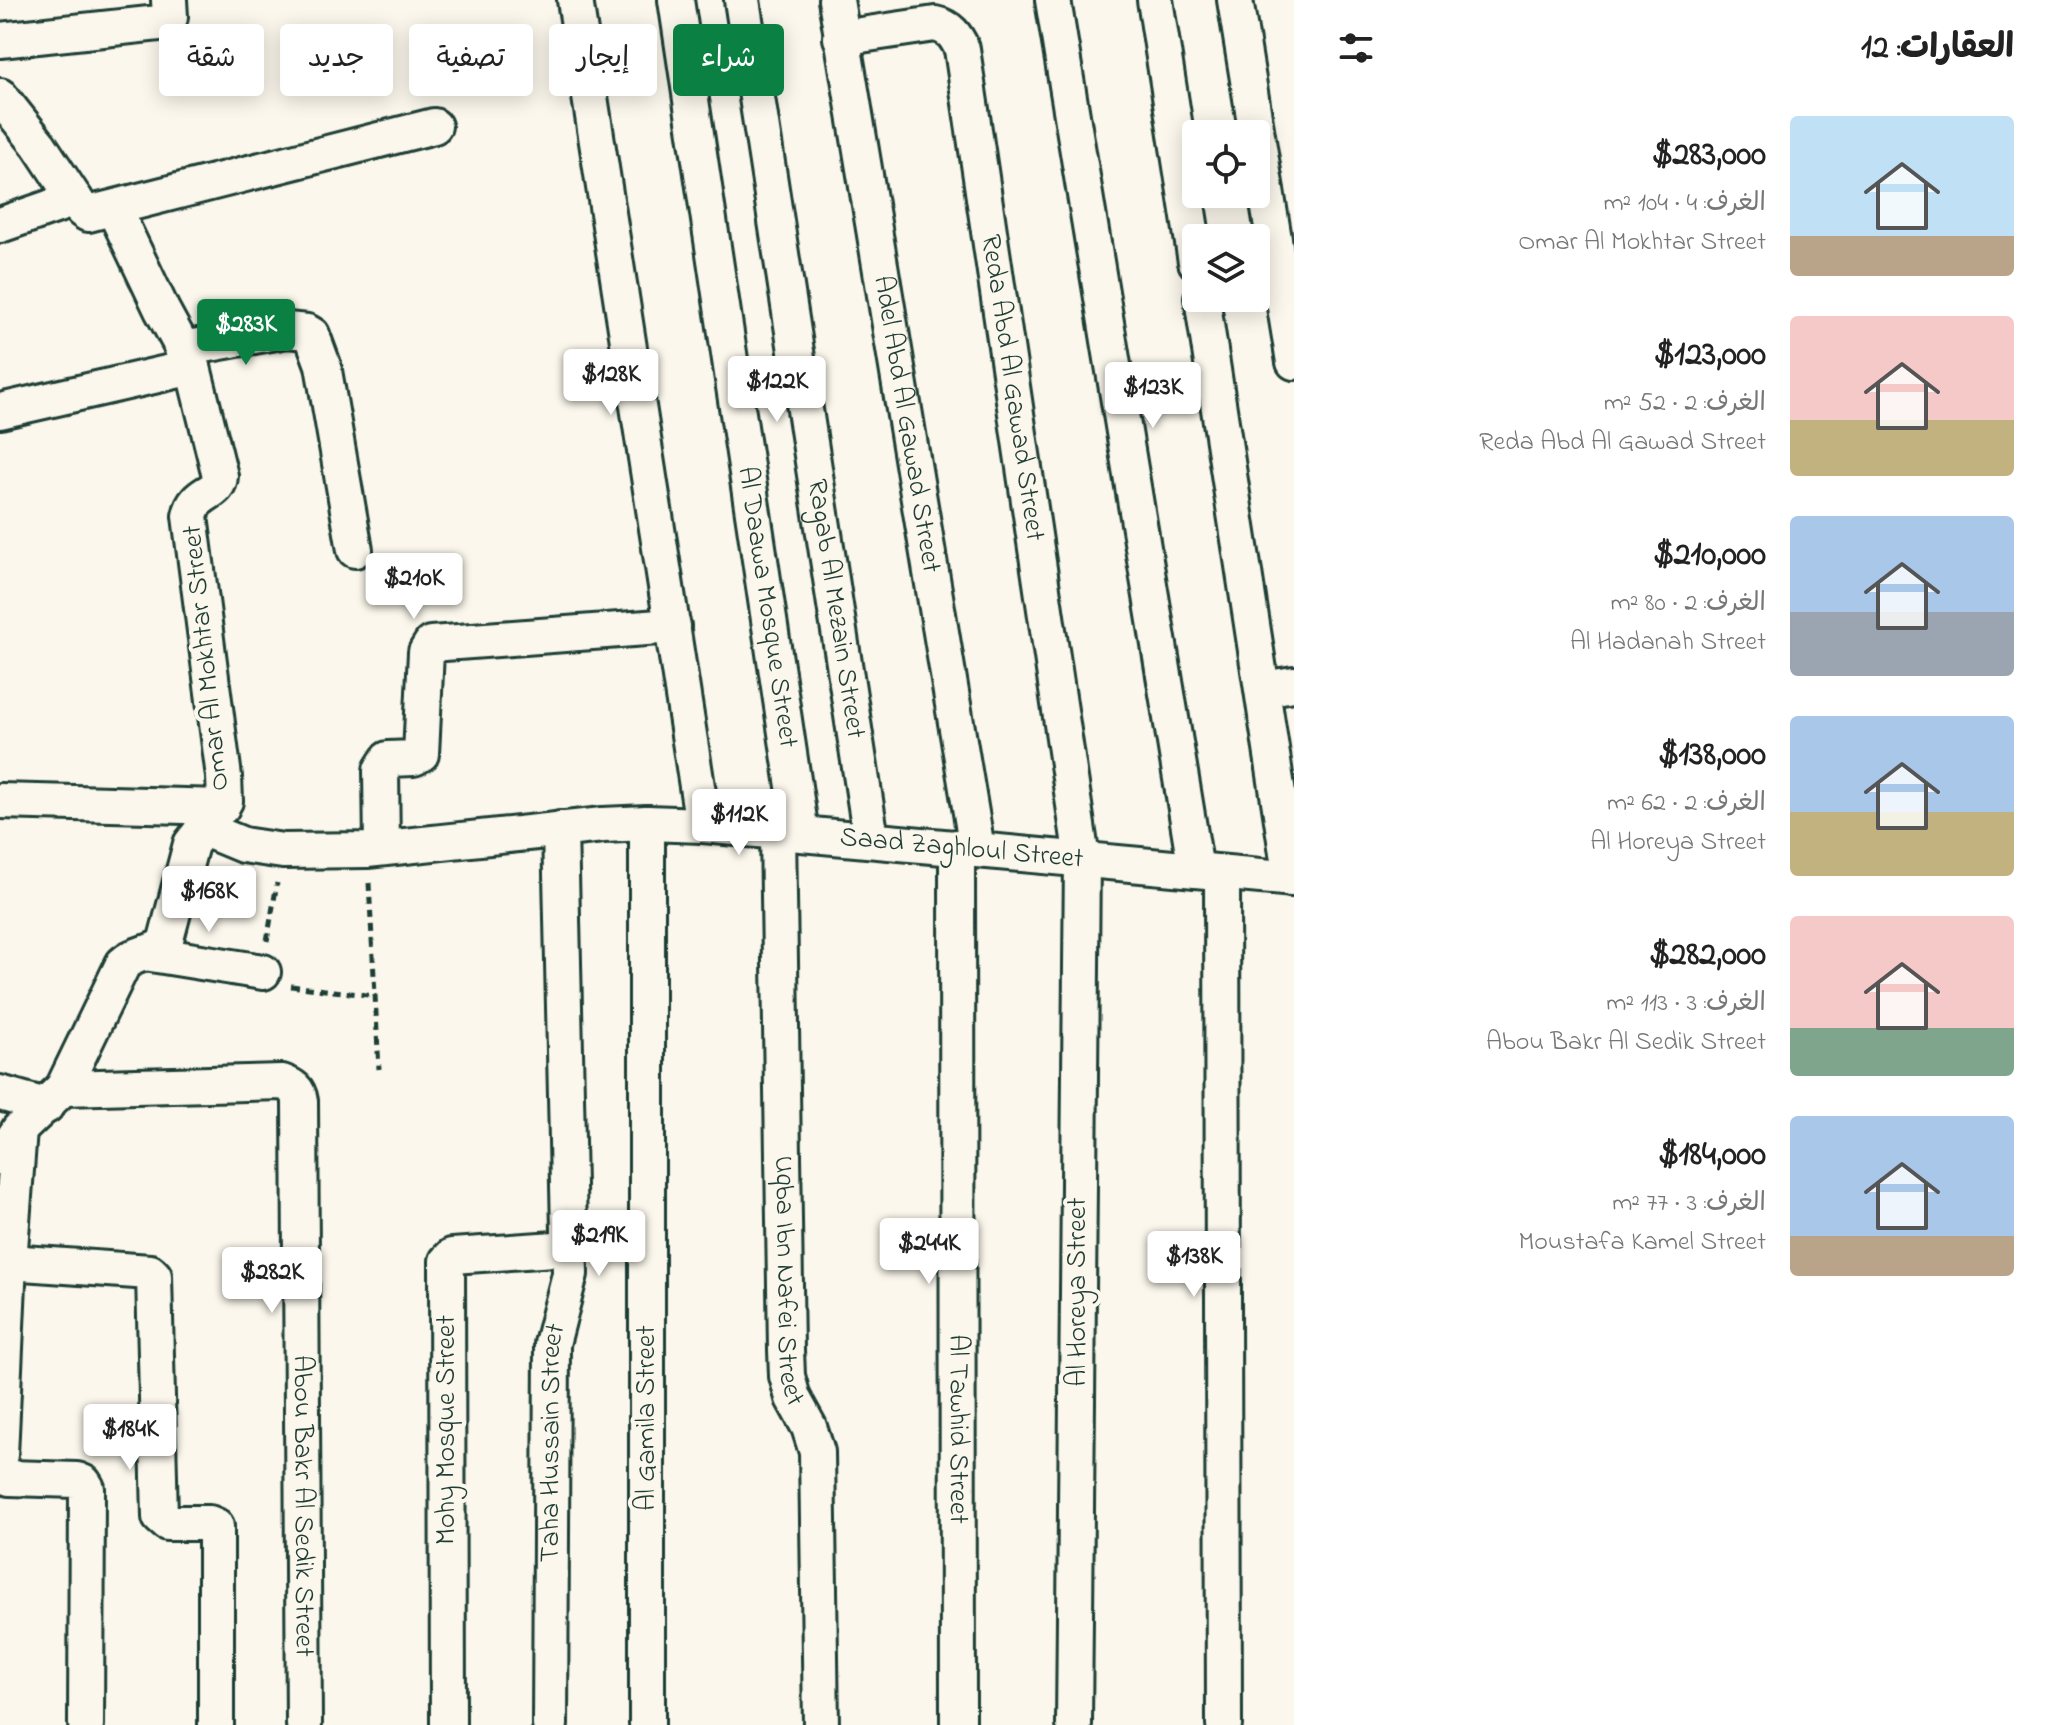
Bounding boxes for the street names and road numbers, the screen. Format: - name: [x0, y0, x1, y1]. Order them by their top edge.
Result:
- street label: Reda Abd Al Gawad Street: [969, 232, 1055, 544]
- street label: Adel Abd Al Gawad Street: [862, 273, 951, 576]
- street label: Al Daawa Mosque Street: [726, 464, 808, 751]
- street label: Ragab Al Mezain Street: [795, 476, 876, 741]
- street label: Omar Al Mokhtar Street: [173, 523, 241, 793]
- street label: Saad Zaghloul Street: [838, 817, 1085, 880]
- street label: Uqba Ibn Nafei Street: [763, 1155, 815, 1414]
- street label: Al Horeya Street: [1058, 1197, 1099, 1387]
- street label: Mohy Mosque Street: [427, 1315, 468, 1545]
- street label: Taha Hussain Street: [530, 1319, 577, 1563]
- street label: Al Gamila Street: [627, 1325, 668, 1511]
- street label: Al Tawhid Street: [937, 1334, 978, 1524]
- street label: Abou Bakr Al Sedik Street: [281, 1355, 324, 1657]

